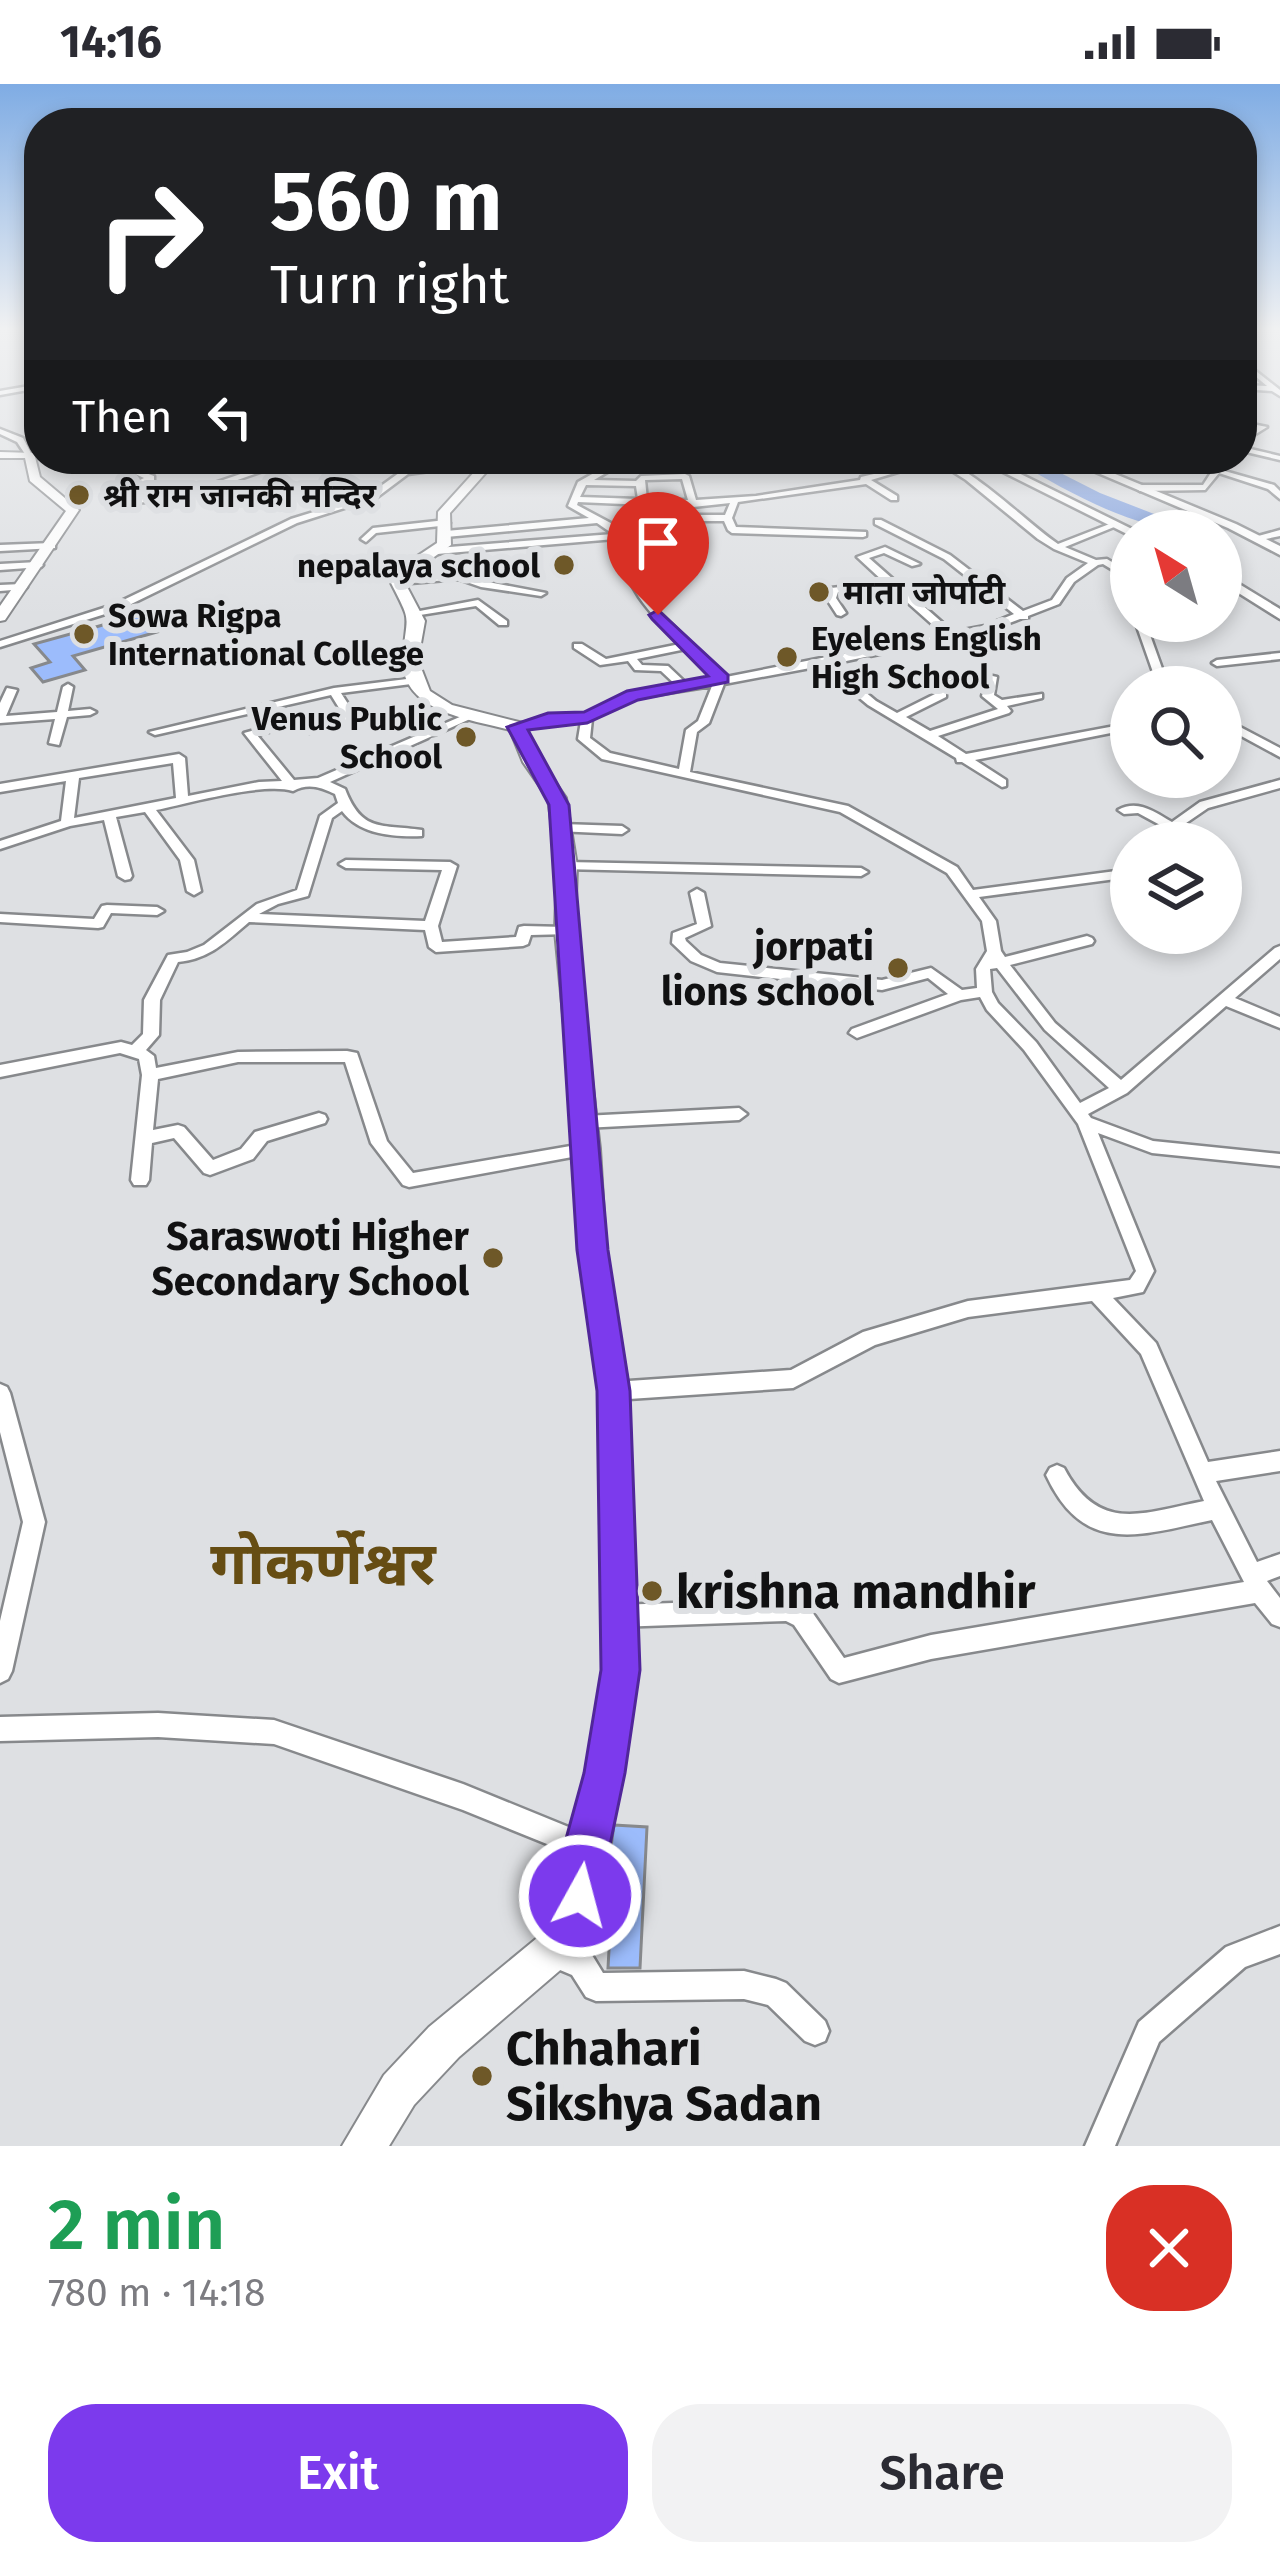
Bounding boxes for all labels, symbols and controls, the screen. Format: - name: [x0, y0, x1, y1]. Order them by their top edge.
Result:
- text: 14:16: [60, 15, 162, 69]
- text: 560 m: [270, 151, 502, 252]
- icon: right: [72, 156, 228, 312]
- text: Turn right: [270, 253, 509, 317]
- icon: left: [197, 384, 263, 450]
- text: Then: [72, 390, 173, 444]
- place label: श्री राम जानकी मन्दिर: [103, 476, 378, 516]
- marker: श्री राम जानकी मन्दिर: [66, 482, 92, 508]
- pin: [607, 492, 709, 615]
- icon: arrive: [625, 510, 691, 576]
- north arrow: [1110, 510, 1242, 642]
- map controls: [1110, 510, 1242, 954]
- place label: nepalaya school: [297, 546, 540, 586]
- marker: nepalaya school: [551, 552, 577, 578]
- place label: माता जोर्पाटी: [843, 573, 1007, 613]
- marker: माता जोर्पाटी: [806, 579, 832, 605]
- place label: Sowa Rigpa International College: [108, 596, 424, 674]
- place label: Eyelens English High School: [811, 619, 1042, 697]
- marker: Sowa Rigpa International College: [71, 621, 97, 647]
- marker: Eyelens English High School: [774, 644, 800, 670]
- button: search: [1110, 666, 1242, 798]
- place label: Venus Public School: [251, 699, 442, 777]
- marker: Venus Public School: [453, 724, 479, 750]
- button: layers: [1110, 822, 1242, 954]
- place label: jorpati lions school: [661, 924, 874, 1015]
- marker: jorpati lions school: [885, 955, 911, 981]
- place label: Saraswoti Higher Secondary School: [152, 1214, 469, 1305]
- marker: Saraswoti Higher Secondary School: [480, 1245, 506, 1271]
- district label: गोकर्णेश्वर: [210, 1528, 437, 1600]
- place label: krishna mandhir: [676, 1563, 1036, 1621]
- marker: krishna mandhir: [639, 1578, 665, 1604]
- position arrow: [517, 1833, 643, 1959]
- place label: Chhahari Sikshya Sadan: [506, 2020, 822, 2133]
- marker: Chhahari Sikshya Sadan: [469, 2063, 495, 2089]
- text: 2 min: [48, 2182, 225, 2268]
- button: close: [1106, 2185, 1232, 2311]
- text: 780 m · 14:18: [48, 2270, 265, 2316]
- button: Exit: [48, 2404, 628, 2542]
- button: Share: [652, 2404, 1232, 2542]

